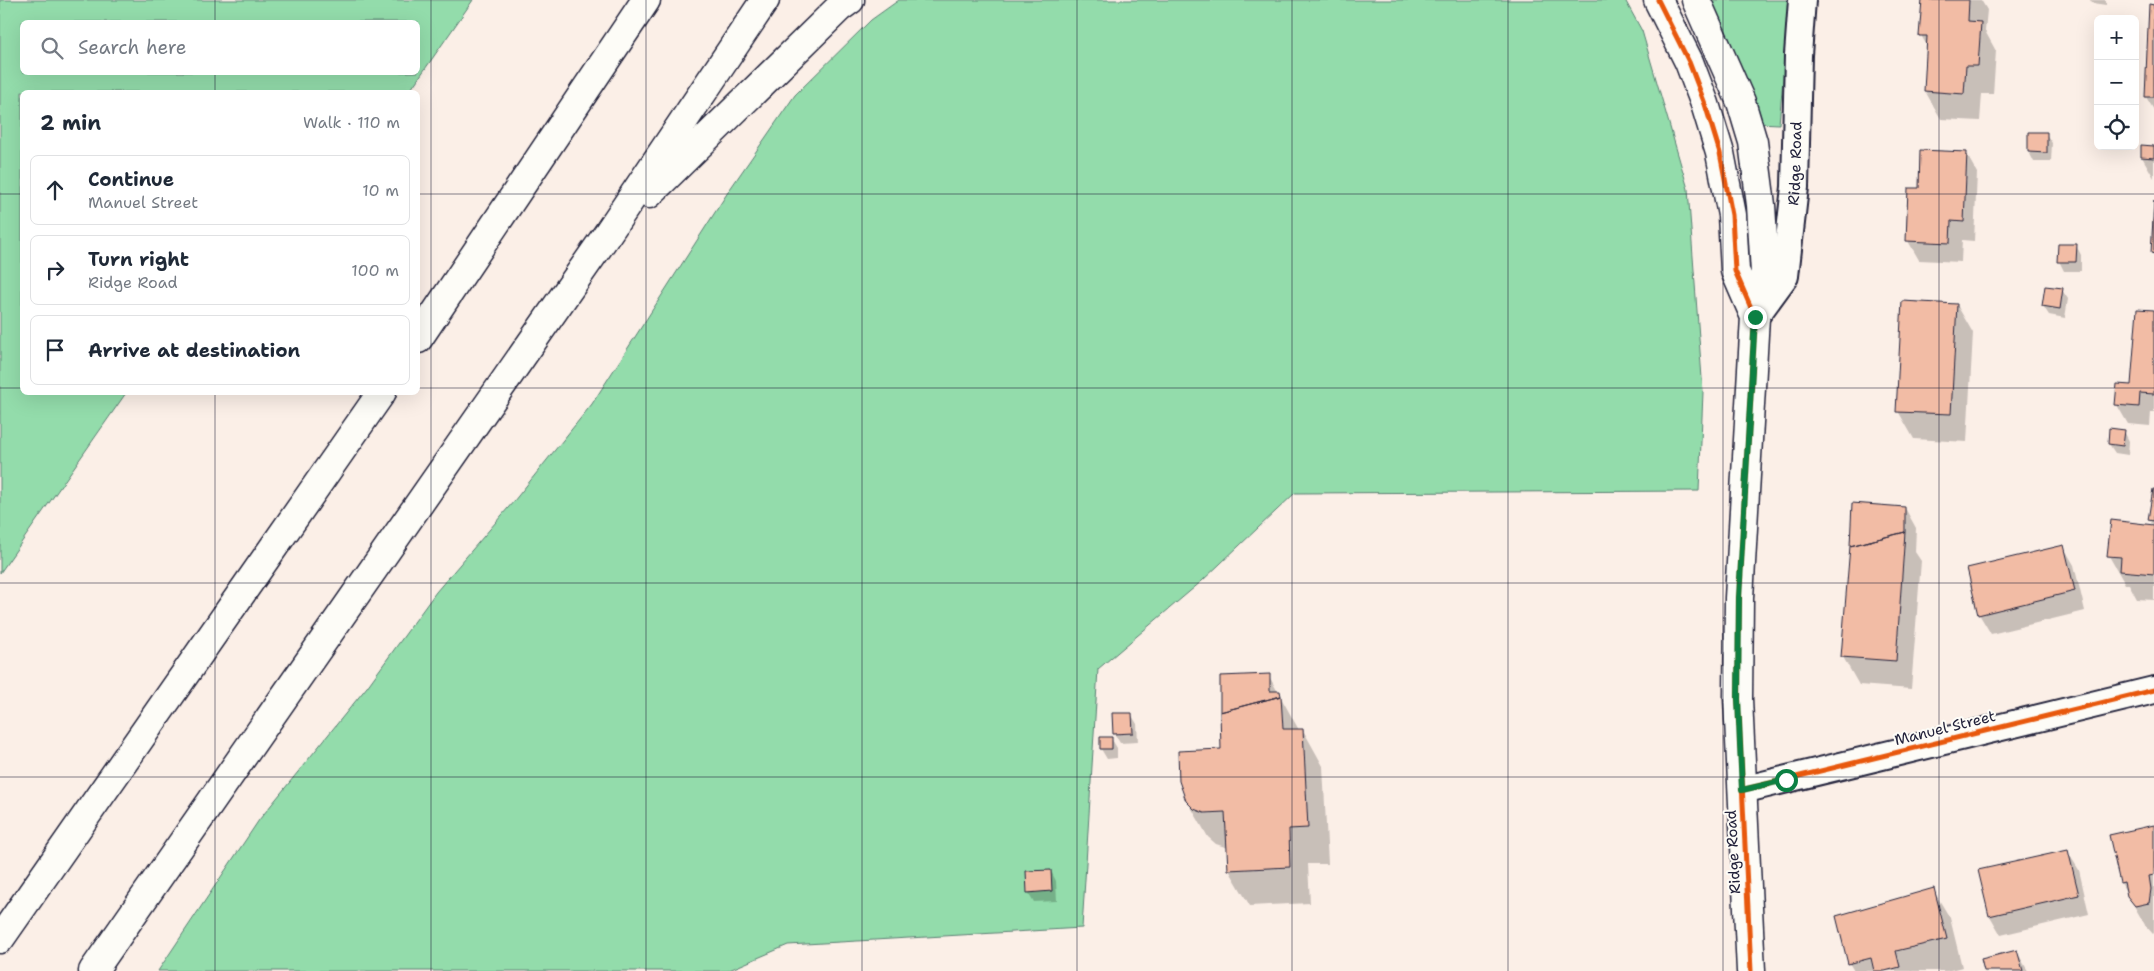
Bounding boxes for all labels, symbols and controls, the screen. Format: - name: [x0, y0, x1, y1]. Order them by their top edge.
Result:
- map controls: [2094, 15, 2139, 150]
- button: +: [2094, 15, 2139, 60]
- search box: [20, 20, 420, 75]
- icon: search: [38, 34, 66, 62]
- text: Search here: [78, 35, 187, 60]
- button: −: [2094, 60, 2139, 105]
- button: locate: [2094, 105, 2139, 150]
- text: 2 min: [40, 109, 101, 137]
- text: Walk · 110 m: [303, 112, 400, 133]
- street label: Ridge Road: [1783, 121, 1807, 206]
- text: Continue: [88, 167, 174, 192]
- icon: ahead: [41, 176, 69, 204]
- text: 10 m: [362, 180, 399, 201]
- text: Manuel Street: [88, 192, 198, 213]
- text: Turn right: [88, 247, 189, 272]
- icon: right: [41, 256, 69, 284]
- text: 100 m: [351, 260, 399, 281]
- text: Ridge Road: [88, 272, 178, 293]
- route end: [1744, 306, 1767, 329]
- icon: arrive: [41, 336, 69, 364]
- text: Arrive at destination: [88, 338, 300, 363]
- street label: Manuel Street: [1892, 706, 1998, 750]
- route start: [1775, 769, 1798, 792]
- street label: Ridge Road: [1721, 809, 1745, 895]

